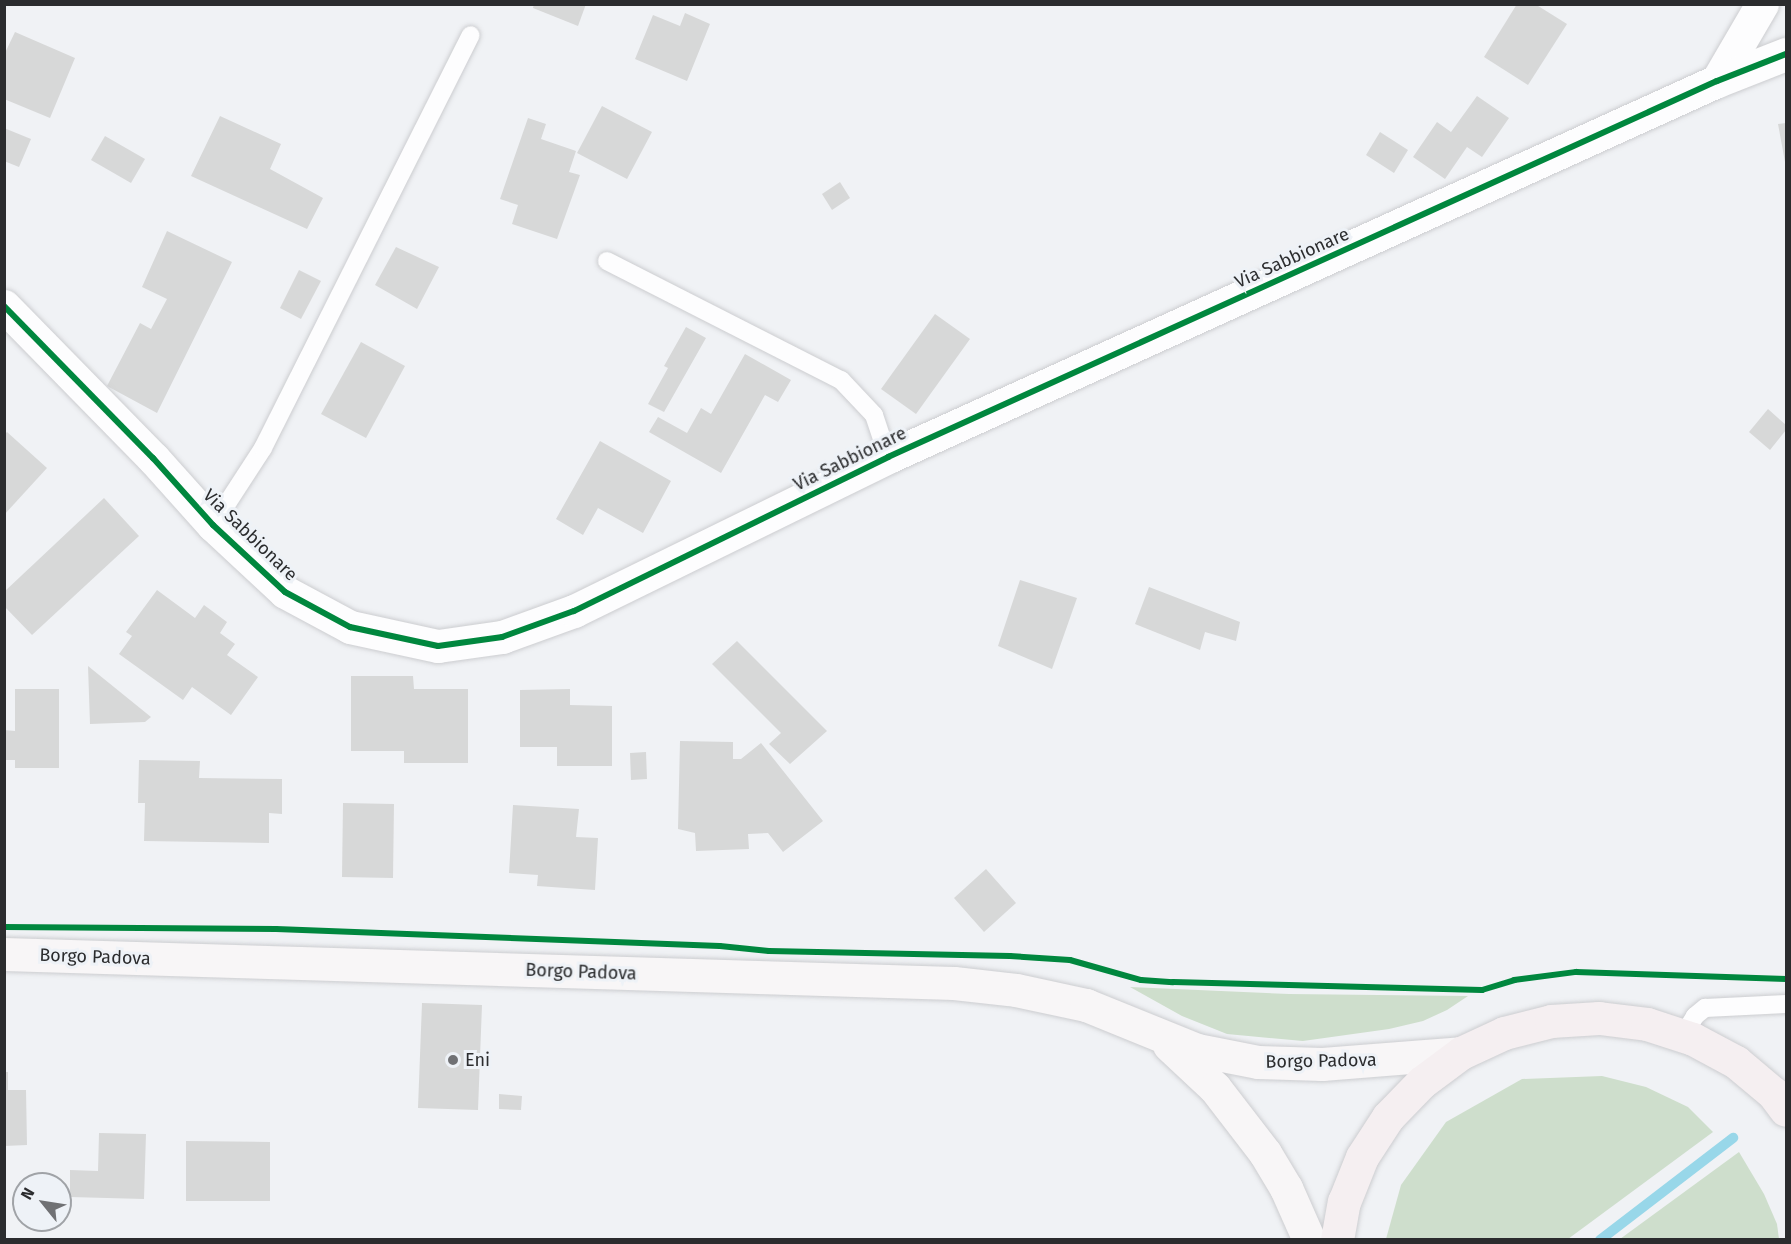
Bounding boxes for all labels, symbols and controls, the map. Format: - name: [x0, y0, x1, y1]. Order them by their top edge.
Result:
- street label: Via Sabbionare: [1232, 223, 1352, 293]
- street label: Via Sabbionare: [790, 422, 910, 496]
- street label: Via Sabbionare: [198, 485, 302, 585]
- street label: Borgo Padova: [39, 944, 151, 970]
- street label: Borgo Padova: [525, 959, 637, 985]
- place label: Eni: [465, 1049, 490, 1071]
- street label: Borgo Padova: [1265, 1049, 1377, 1073]
- marker: Eni: [446, 1053, 460, 1067]
- north arrow: [12, 1172, 72, 1232]
- text: N: [17, 1184, 39, 1203]

